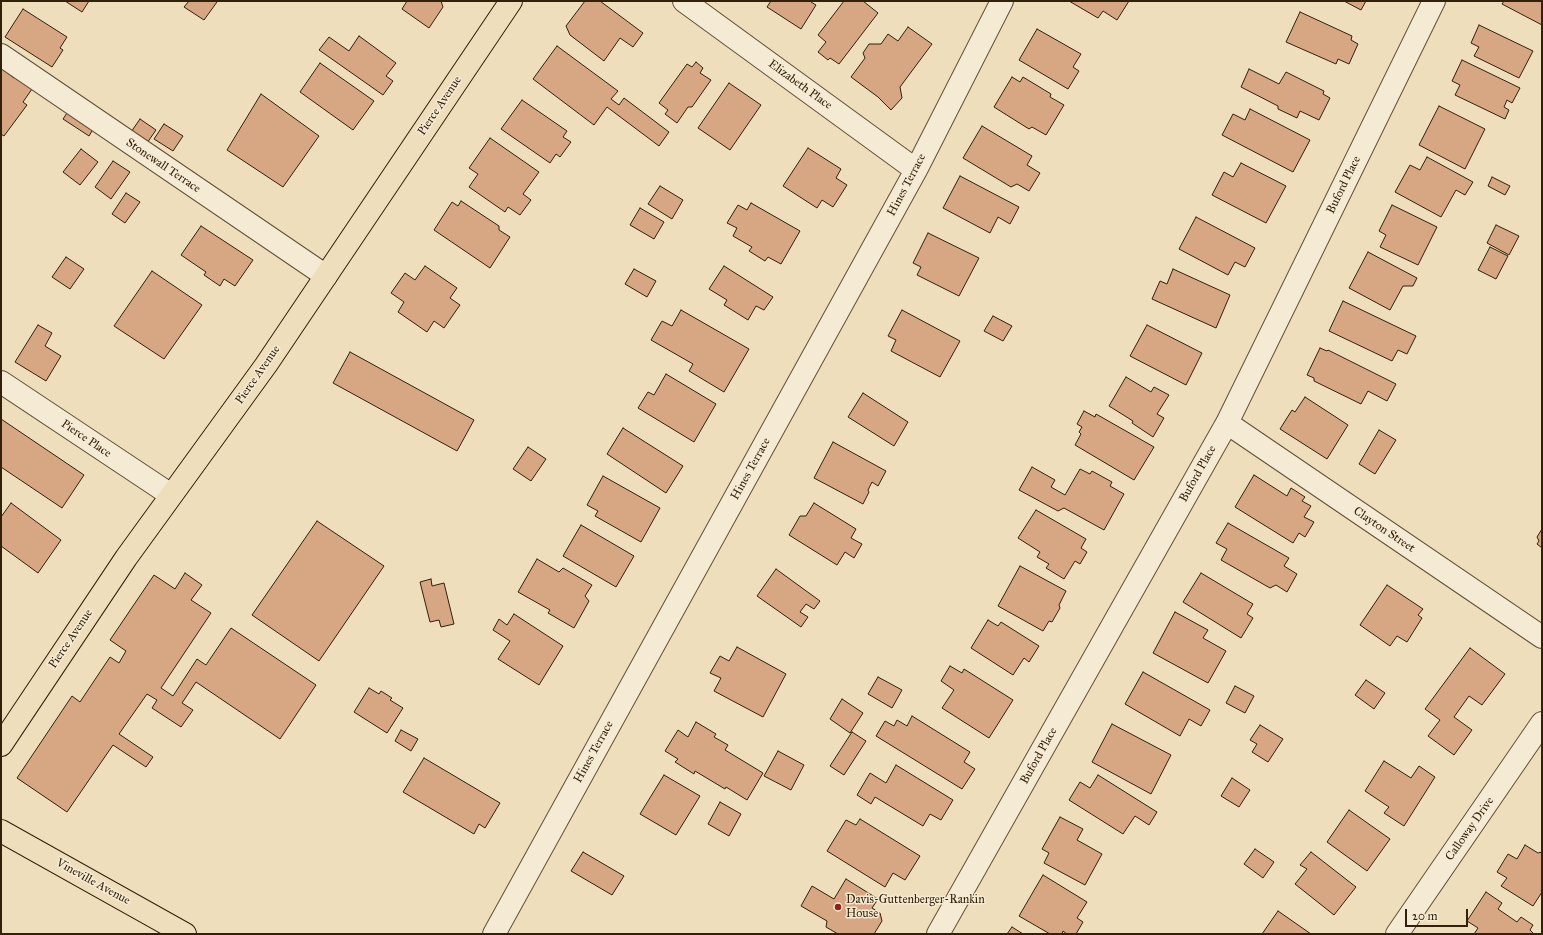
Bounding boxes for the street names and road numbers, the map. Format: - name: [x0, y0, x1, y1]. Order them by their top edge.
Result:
- street label: Elizabeth Place: [765, 57, 835, 113]
- street label: Pierce Avenue: [415, 74, 465, 138]
- street label: Stonewall Terrace: [123, 136, 203, 196]
- street label: Hines Terrace: [885, 151, 929, 219]
- street label: Buford Place: [1324, 154, 1364, 216]
- street label: Pierce Avenue: [233, 343, 283, 407]
- street label: Pierce Place: [58, 417, 114, 461]
- street label: Hines Terrace: [728, 436, 774, 502]
- street label: Buford Place: [1177, 443, 1219, 505]
- street label: Clayton Street: [1350, 504, 1418, 556]
- street label: Pierce Avenue: [46, 607, 96, 671]
- street label: Hines Terrace: [571, 719, 617, 785]
- street label: Buford Place: [1018, 725, 1060, 787]
- street label: Calloway Drive: [1443, 794, 1497, 864]
- street label: Vineville Avenue: [54, 856, 132, 908]

